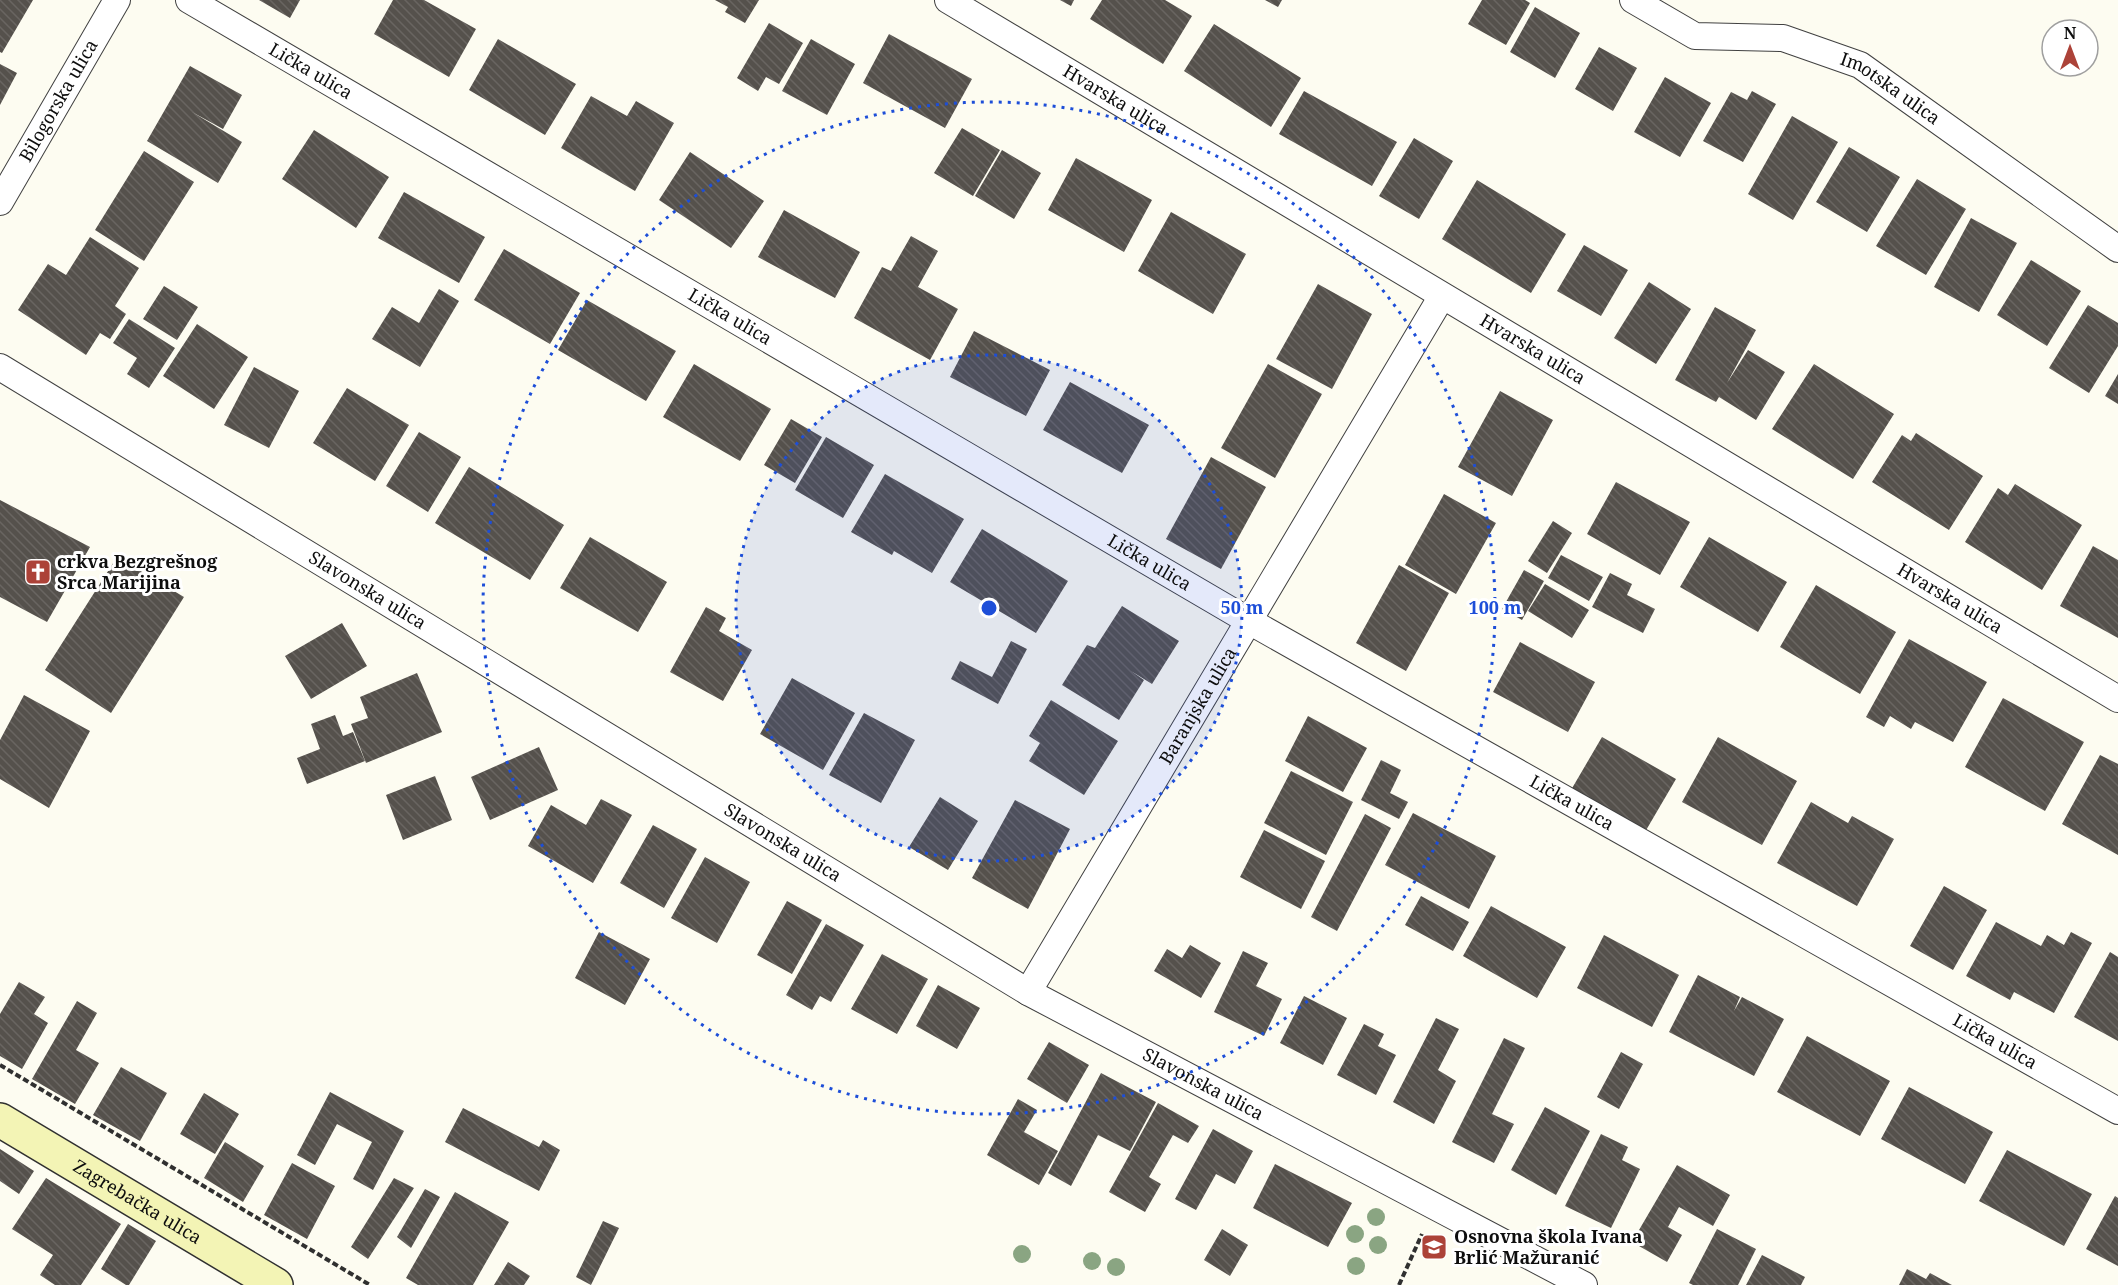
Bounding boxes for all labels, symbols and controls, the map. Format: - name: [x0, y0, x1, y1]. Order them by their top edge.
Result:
- north arrow: [2040, 18, 2100, 78]
- text: N: [2064, 22, 2077, 44]
- street label: Bilogorska ulica: [13, 35, 103, 166]
- street label: Lička ulica: [265, 37, 357, 104]
- street label: Imotska ulica: [1837, 46, 1945, 129]
- street label: Hvarska ulica: [1059, 58, 1173, 140]
- street label: Lička ulica: [684, 282, 777, 350]
- street label: Hvarska ulica: [1476, 308, 1590, 389]
- street label: Lička ulica: [1104, 528, 1196, 596]
- street label: Slavonska ulica: [305, 545, 431, 634]
- place label: crkva Bezgrešnog Srca Marijina: [57, 549, 218, 594]
- church icon: crkva Bezgrešnog Srca Marijina: [23, 557, 53, 587]
- street label: Hvarska ulica: [1893, 557, 2007, 638]
- text: 50 m: [1221, 595, 1264, 619]
- text: 100 m: [1469, 595, 1522, 619]
- centre of rings: [979, 598, 999, 618]
- street label: Baranjska ulica: [1153, 642, 1242, 768]
- street label: Lička ulica: [1526, 769, 1619, 835]
- street label: Slavonska ulica: [720, 797, 846, 887]
- street label: Lička ulica: [1949, 1008, 2042, 1074]
- street label: Slavonska ulica: [1139, 1042, 1268, 1125]
- street label: Zagrebačka ulica: [69, 1154, 207, 1249]
- place label: Osnovna škola Ivana Brlić Mažuranić: [1454, 1224, 1643, 1269]
- school or university icon: Osnovna škola Ivana Brlić Mažuranić: [1419, 1232, 1449, 1262]

